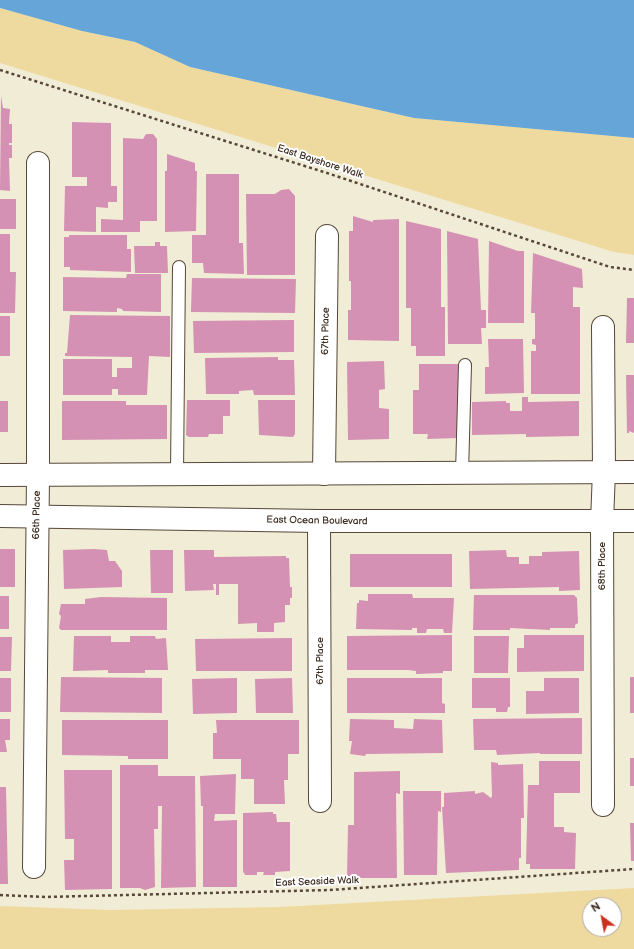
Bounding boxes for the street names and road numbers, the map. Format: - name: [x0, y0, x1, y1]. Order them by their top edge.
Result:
- street label: East Bayshore Walk: [276, 142, 364, 182]
- street label: 67th Place: [320, 307, 332, 355]
- street label: 66th Place: [31, 490, 43, 540]
- street label: East Ocean Boulevard: [266, 514, 368, 528]
- street label: 68th Place: [596, 542, 608, 590]
- street label: 67th Place: [314, 637, 326, 685]
- street label: East Seaside Walk: [275, 875, 359, 889]

